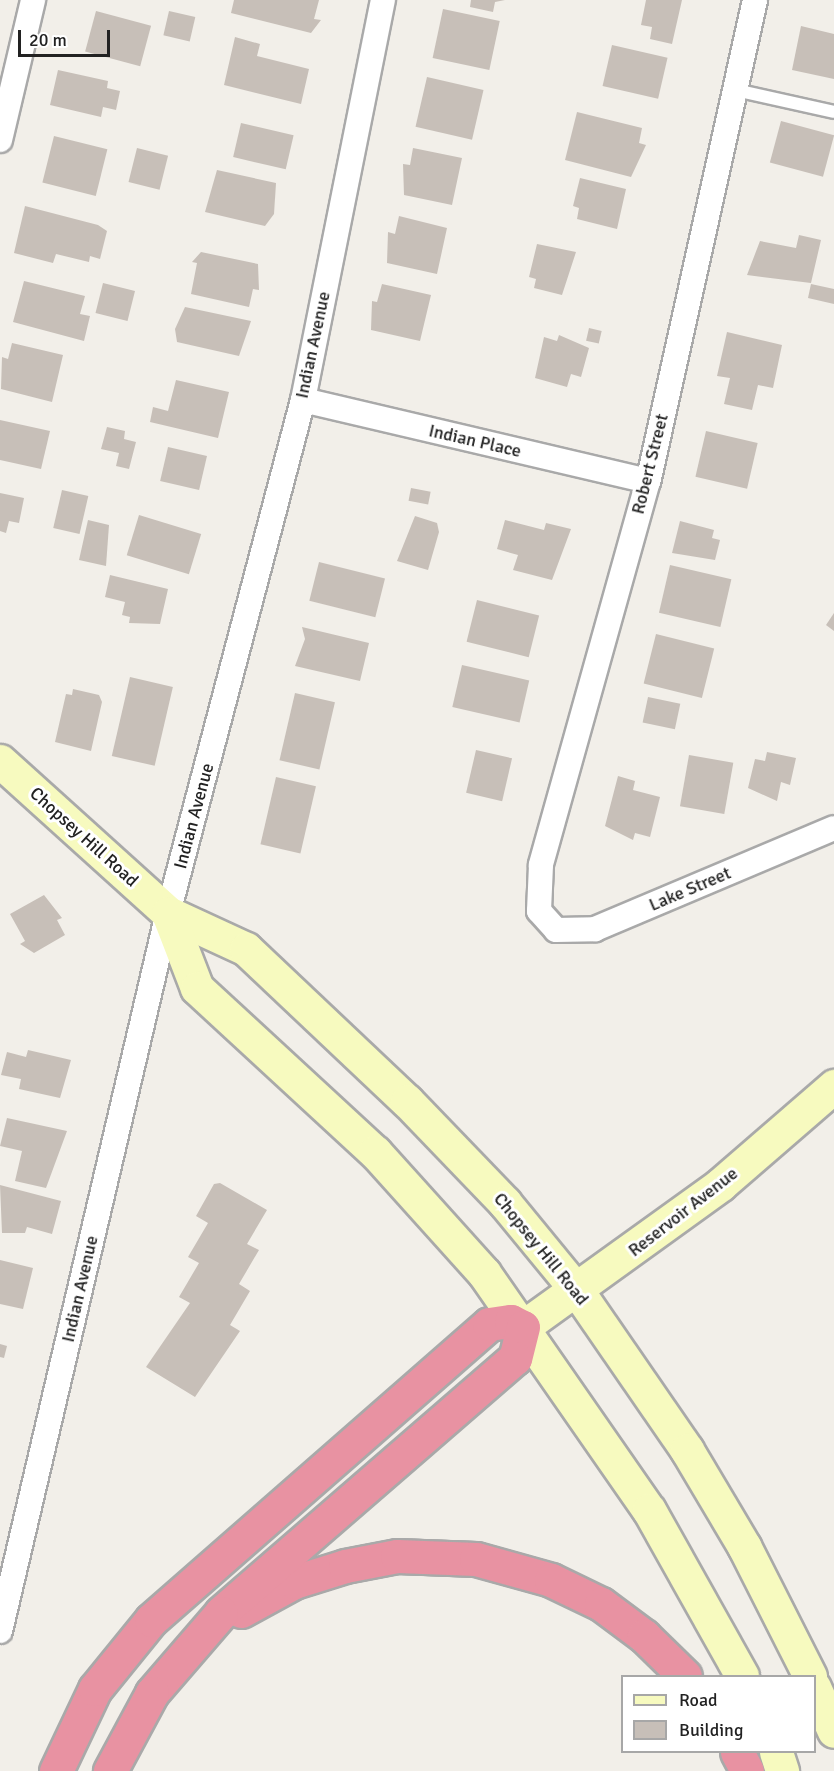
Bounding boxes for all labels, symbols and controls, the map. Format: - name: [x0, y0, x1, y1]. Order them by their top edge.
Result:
- scale bar: [21, 18, 112, 56]
- text: 20 m: [29, 29, 67, 51]
- street label: Indian Avenue: [291, 290, 335, 400]
- street label: Robert Street: [627, 412, 673, 516]
- street label: Indian Place: [427, 420, 523, 462]
- street label: Indian Avenue: [170, 761, 218, 871]
- street label: Chopsey Hill Road: [25, 783, 143, 891]
- street label: Lake Street: [646, 862, 734, 916]
- street label: Reservoir Avenue: [624, 1163, 742, 1261]
- street label: Chopsey Hill Road: [489, 1188, 593, 1310]
- street label: Indian Avenue: [57, 1234, 103, 1344]
- legend: [621, 1675, 816, 1753]
- text: Road: [679, 1689, 718, 1711]
- text: Building: [679, 1719, 743, 1741]

